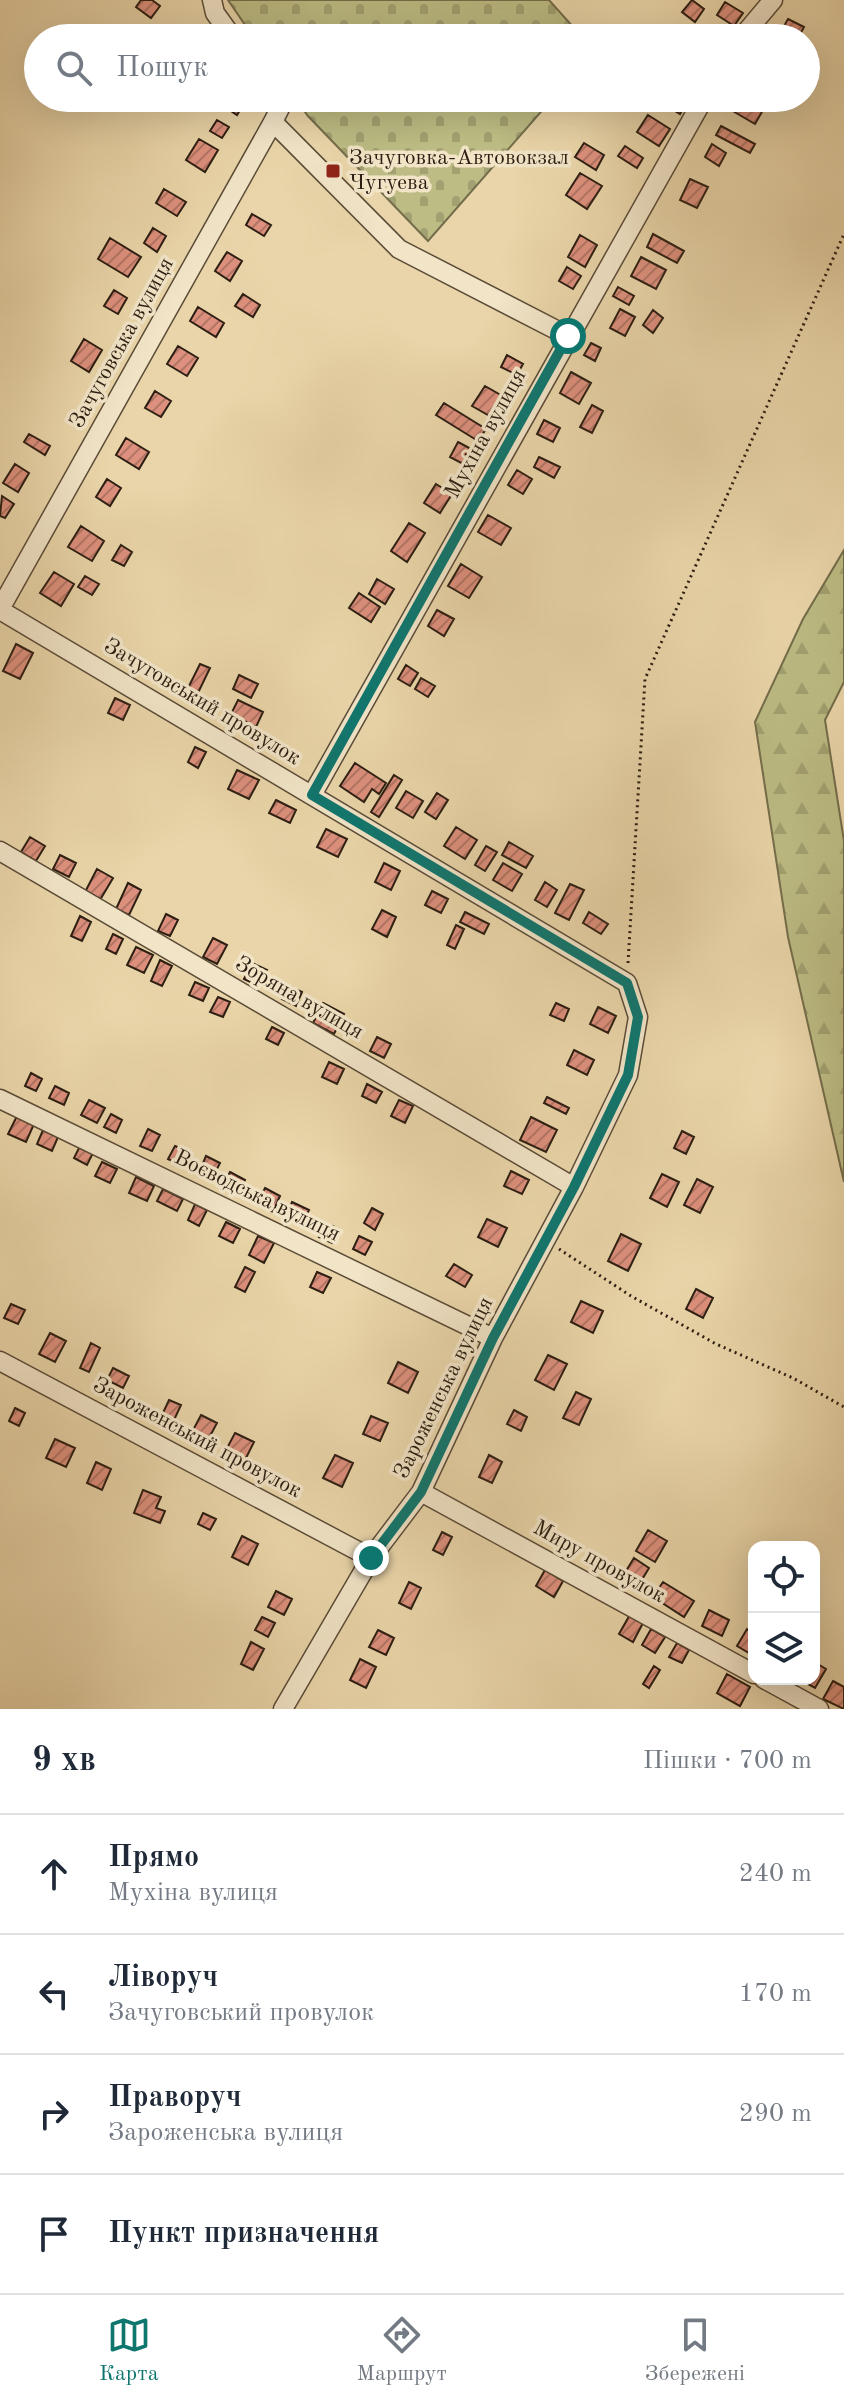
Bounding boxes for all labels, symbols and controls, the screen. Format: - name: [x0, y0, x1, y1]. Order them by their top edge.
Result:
- search box: [24, 24, 820, 112]
- icon: search: [52, 46, 96, 90]
- text: Пошук: [116, 53, 208, 83]
- place label: Зачуговка-Автовокзал Чугуева: [349, 147, 569, 194]
- marker: Зачуговка-Автовокзал Чугуева: [324, 162, 342, 180]
- street label: Зачуговська вулиця: [66, 254, 178, 432]
- route start: [550, 318, 586, 354]
- street label: Мухіна вулиця: [441, 366, 531, 502]
- street label: Зачуговський провулок: [100, 635, 304, 769]
- street label: Зоряна вулиця: [231, 952, 367, 1044]
- street label: Воєводська вулиця: [170, 1146, 344, 1246]
- street label: Зароженська вулиця: [390, 1294, 498, 1482]
- street label: Зароженський провулок: [89, 1374, 305, 1502]
- street label: Миру провулок: [529, 1517, 669, 1607]
- route end: [353, 1540, 389, 1576]
- map controls: [748, 1541, 820, 1685]
- button: locate: [748, 1541, 820, 1613]
- button: layers: [748, 1613, 820, 1685]
- text: 9 хв: [32, 1744, 96, 1778]
- text: Пішки · 700 m: [643, 1748, 812, 1774]
- text: Прямо: [108, 1843, 199, 1873]
- icon: ahead: [32, 1852, 76, 1896]
- text: 240 m: [739, 1861, 812, 1887]
- text: Мухіна вулиця: [108, 1880, 278, 1906]
- text: Ліворуч: [108, 1963, 218, 1993]
- icon: left: [32, 1972, 76, 2016]
- text: 170 m: [739, 1981, 812, 2007]
- text: Зачуговський провулок: [108, 2000, 374, 2026]
- text: Праворуч: [108, 2083, 242, 2113]
- icon: right: [32, 2092, 76, 2136]
- text: 290 m: [739, 2101, 812, 2127]
- text: Зароженська вулиця: [108, 2120, 343, 2146]
- icon: arrive: [32, 2212, 76, 2256]
- text: Пункт призначення: [108, 2219, 379, 2249]
- tab: Карта: [99, 2313, 159, 2388]
- tab: Маршрут: [356, 2313, 447, 2388]
- tab: Збережені: [645, 2313, 745, 2388]

